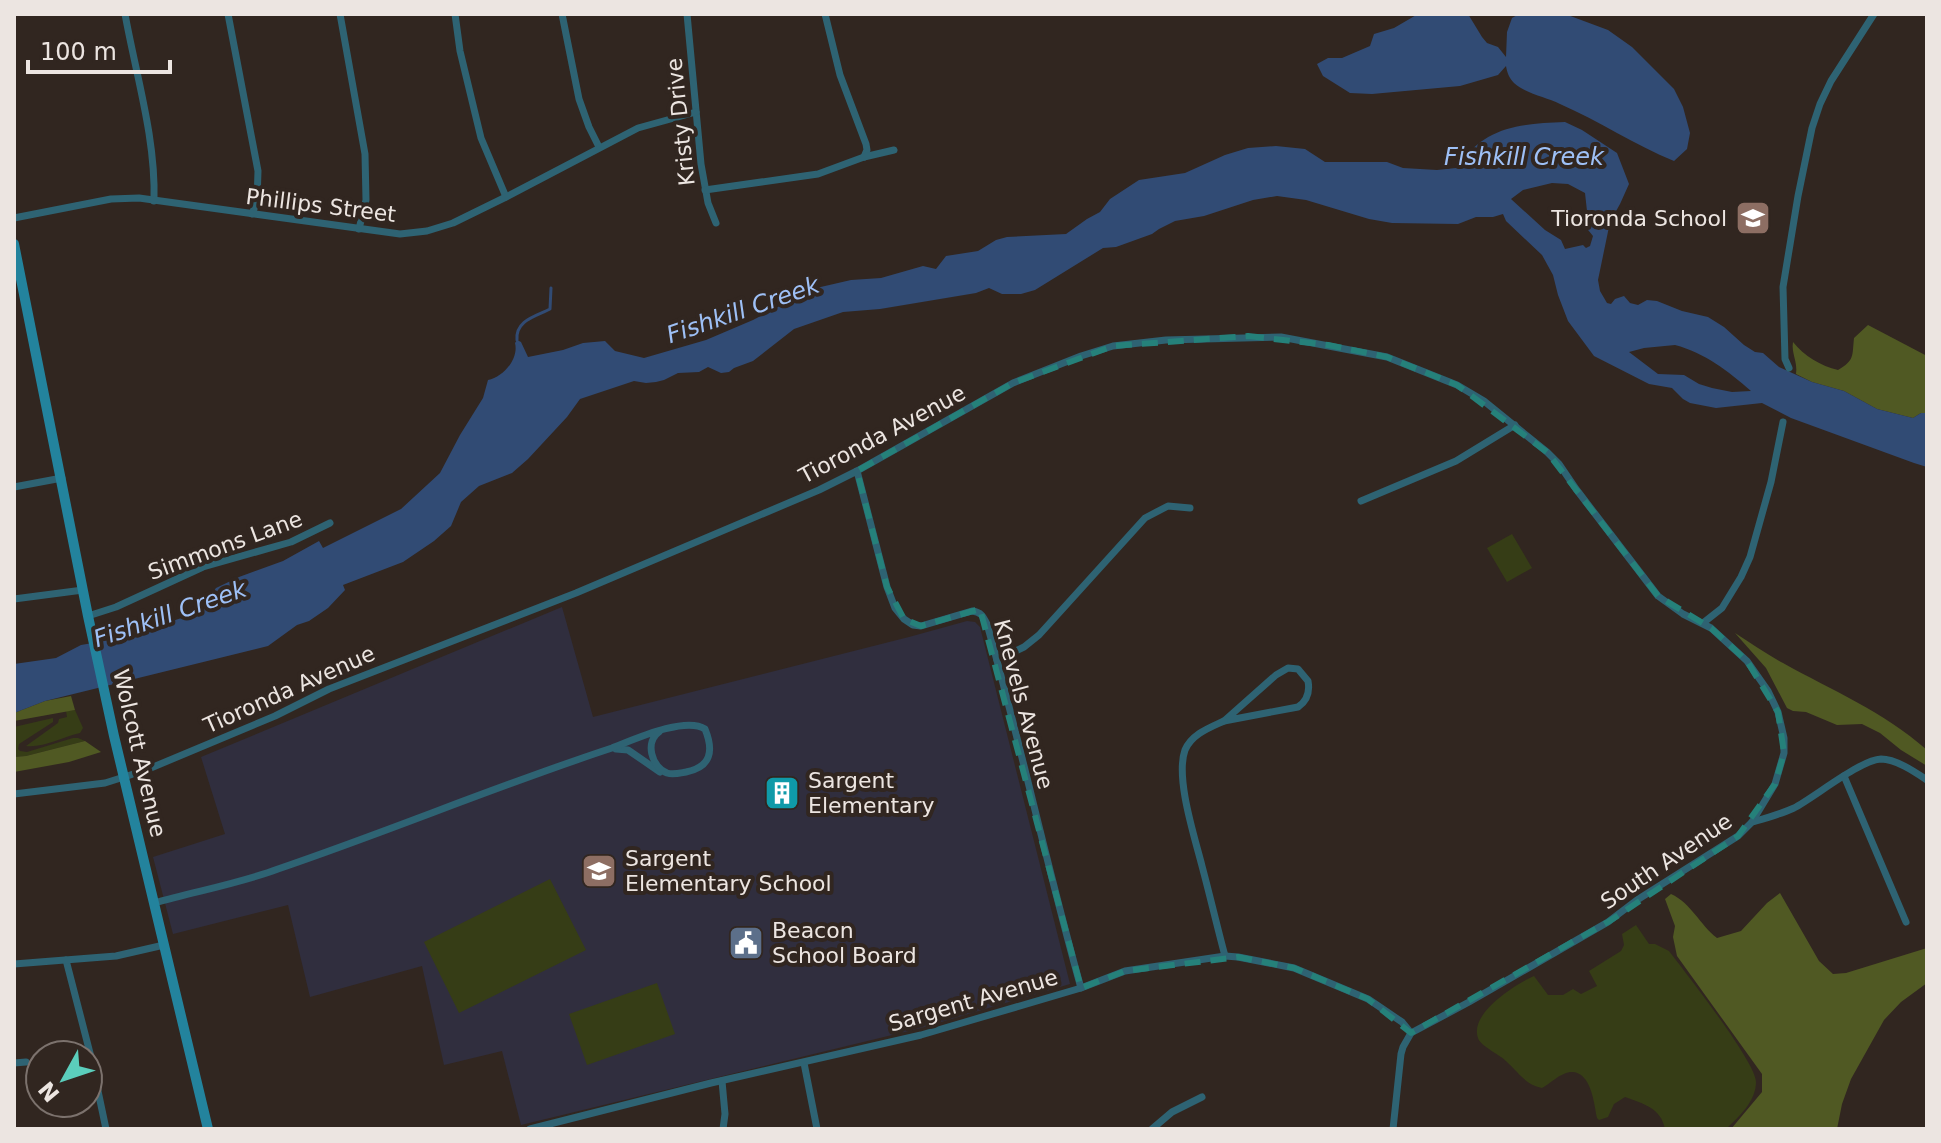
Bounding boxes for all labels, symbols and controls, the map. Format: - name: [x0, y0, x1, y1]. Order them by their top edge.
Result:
- scale bar: [28, 24, 170, 74]
- text: 100 m: [40, 38, 117, 66]
- street label: Kristy Drive: [661, 57, 700, 187]
- water label: Fishkill Creek: [1444, 143, 1605, 171]
- street label: Phillips Street: [245, 184, 398, 227]
- school or university icon: Tioronda School: [1734, 199, 1772, 237]
- place label: Tioronda School: [1550, 206, 1727, 231]
- water label: Fishkill Creek: [663, 270, 824, 349]
- street label: Tioronda Avenue: [794, 380, 970, 489]
- street label: Simmons Lane: [145, 506, 306, 585]
- water label: Fishkill Creek: [90, 574, 251, 653]
- street label: Knevels Avenue: [989, 616, 1058, 792]
- street label: Tioronda Avenue: [199, 641, 379, 739]
- street label: Wolcott Avenue: [108, 667, 171, 840]
- place label: Sargent Elementary: [808, 768, 935, 818]
- building icon: Sargent Elementary: [763, 774, 801, 812]
- street label: South Avenue: [1596, 808, 1737, 914]
- place label: Sargent Elementary School: [625, 846, 832, 896]
- school or university icon: Sargent Elementary School: [580, 852, 618, 890]
- place label: Beacon School Board: [772, 918, 917, 968]
- public building icon: Beacon School Board: [727, 924, 765, 962]
- street label: Sargent Avenue: [886, 964, 1061, 1037]
- north arrow: [24, 1039, 104, 1119]
- text: N: [34, 1076, 65, 1107]

